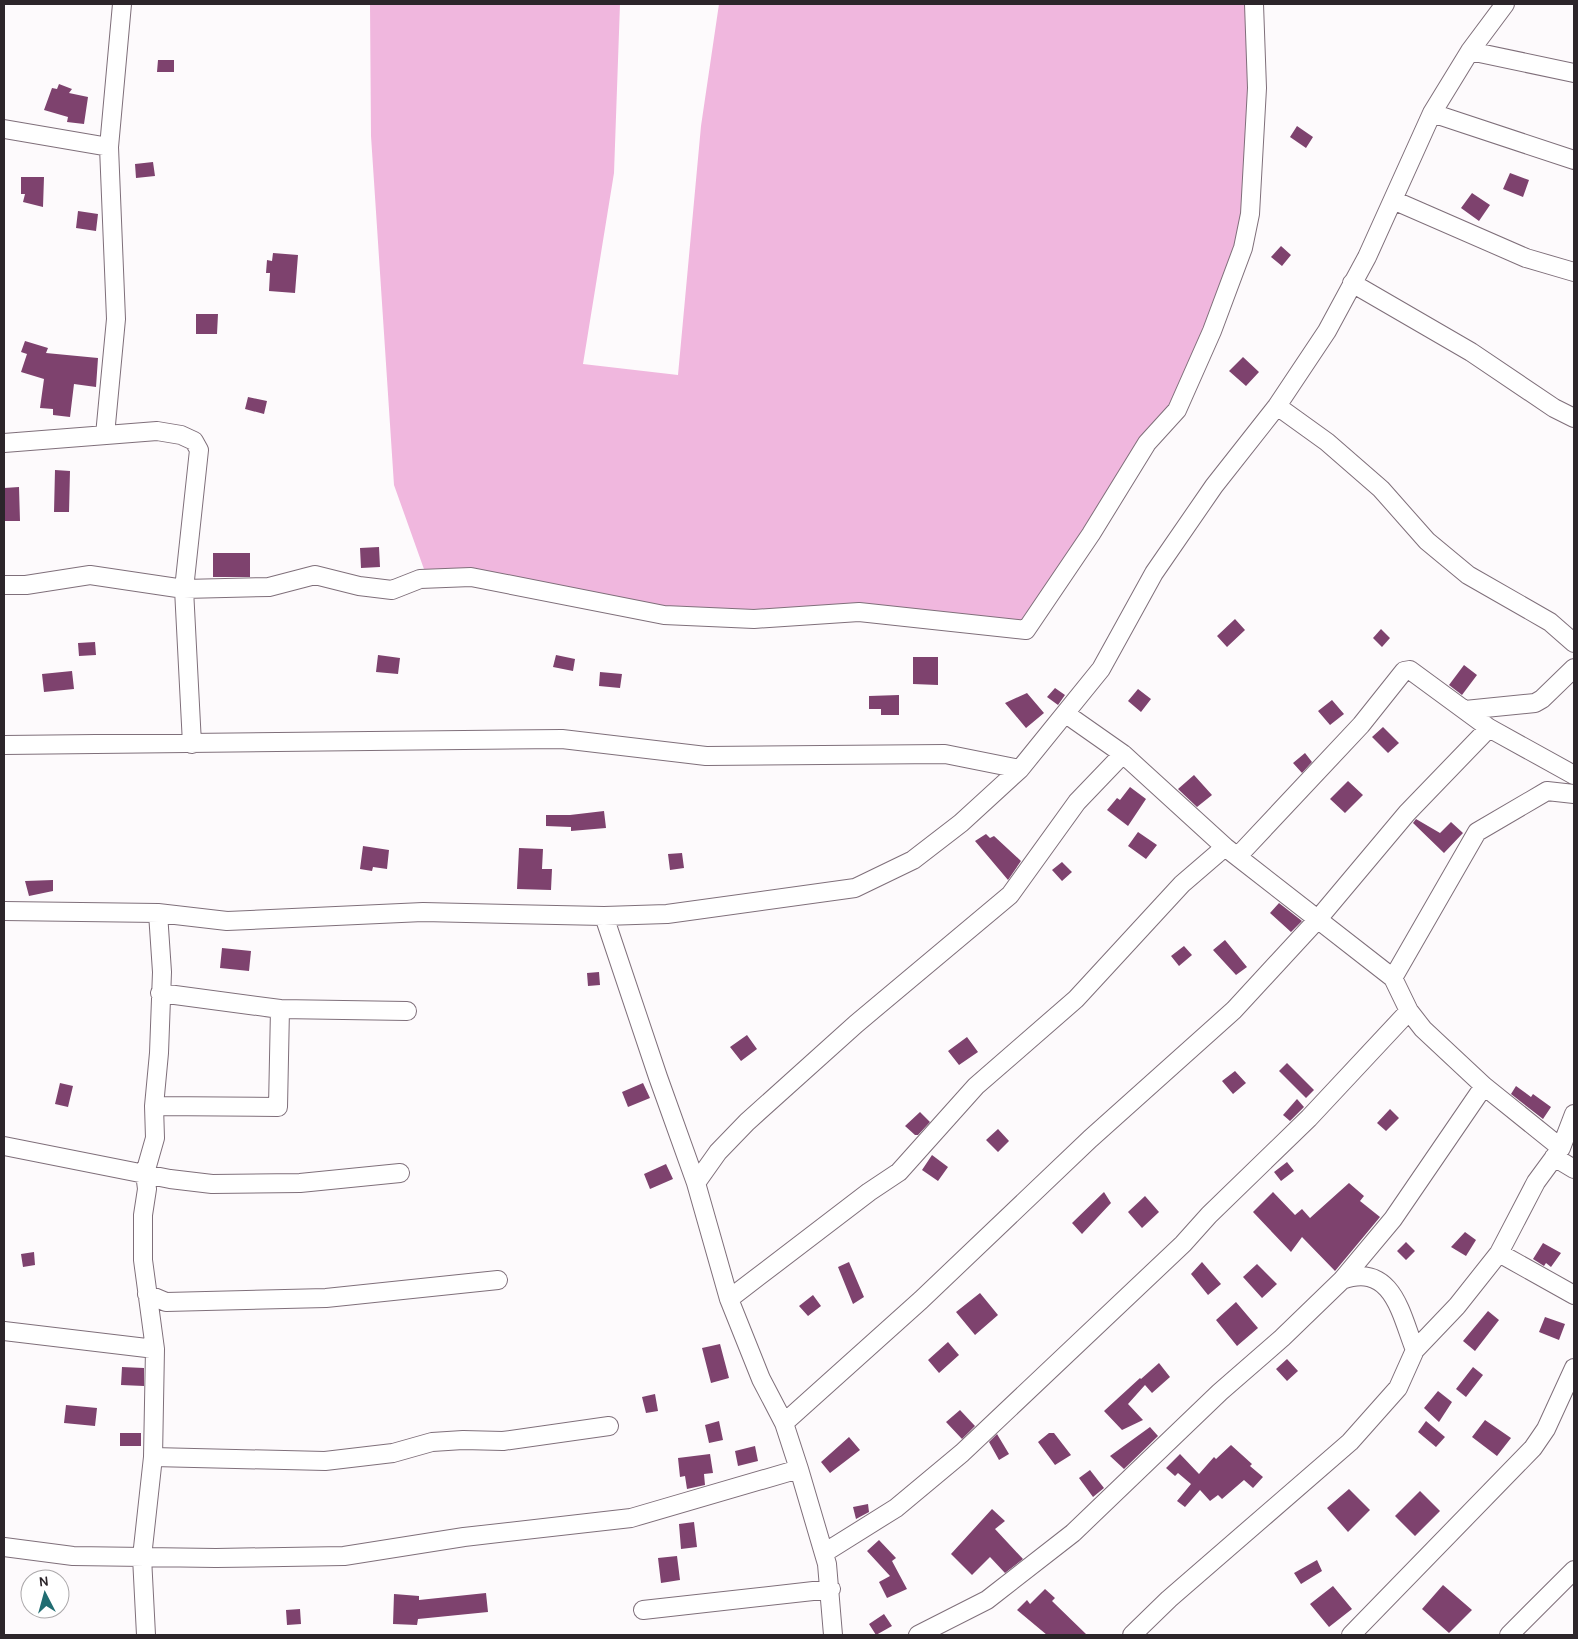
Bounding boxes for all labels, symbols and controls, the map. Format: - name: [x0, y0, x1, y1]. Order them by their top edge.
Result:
- north arrow: [20, 1569, 70, 1619]
- text: N: [38, 1573, 50, 1591]

